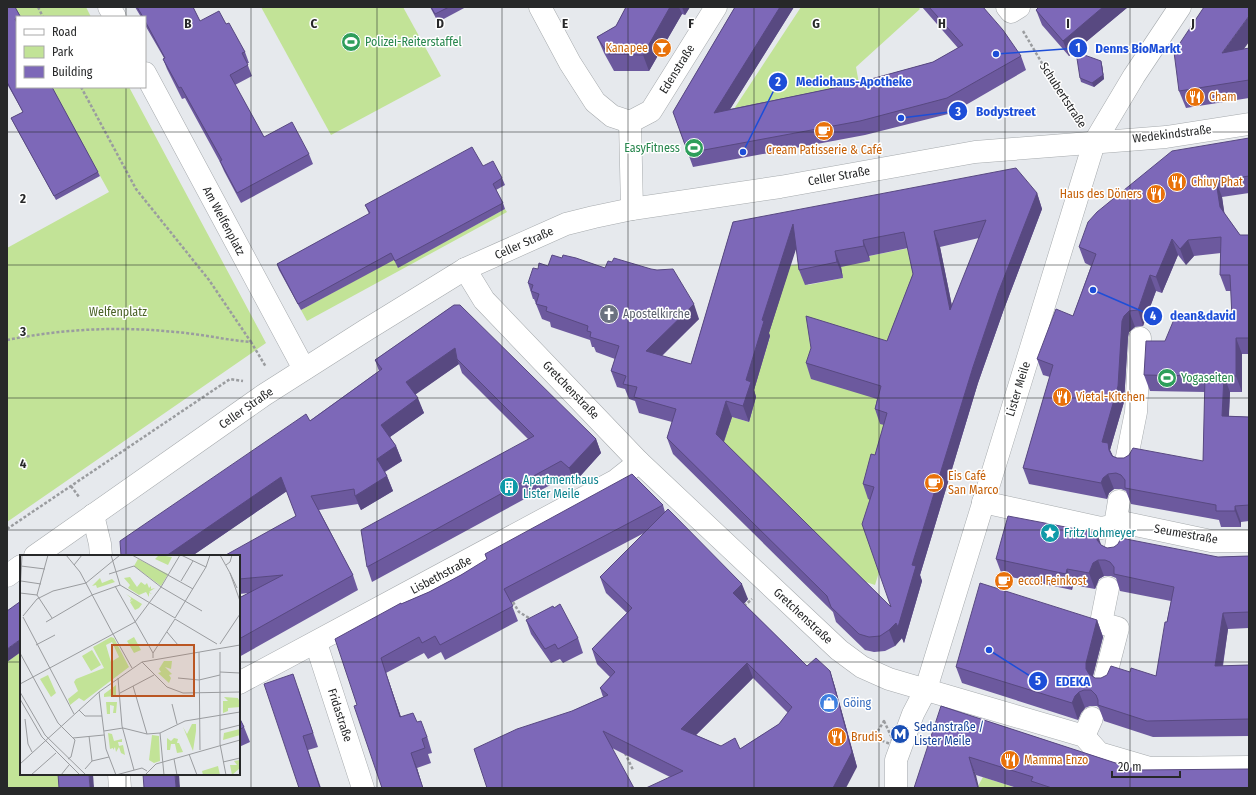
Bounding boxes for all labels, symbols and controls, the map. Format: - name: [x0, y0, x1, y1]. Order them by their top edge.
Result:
- legend: [16, 16, 146, 88]
- text: B: [184, 16, 192, 31]
- text: C: [311, 16, 318, 31]
- text: D: [436, 16, 444, 31]
- text: E: [562, 16, 568, 31]
- text: F: [688, 16, 694, 31]
- text: G: [812, 16, 820, 31]
- text: H: [938, 16, 946, 31]
- text: I: [1066, 16, 1070, 31]
- text: J: [1190, 16, 1195, 31]
- text: Road: [52, 25, 77, 39]
- sports icon: Polizei-Reiterstaffel: [340, 31, 362, 53]
- place label: Polizei-Reiterstaffel: [365, 35, 462, 49]
- callout: Denns BioMarkt: [1068, 36, 1189, 61]
- bar icon: Kanapee: [651, 37, 673, 59]
- place label: Kanapee: [605, 41, 648, 55]
- text: 1: [1075, 41, 1081, 55]
- text: Denns BioMarkt: [1095, 41, 1181, 56]
- street label: Edenstraße: [656, 42, 698, 96]
- text: Park: [52, 45, 74, 59]
- street label: Schubertstraße: [1037, 60, 1089, 130]
- text: Building: [52, 65, 93, 79]
- callout: Mediohaus-Apotheke: [768, 69, 920, 94]
- text: Mediohaus-Apotheke: [796, 74, 912, 89]
- text: 2: [774, 75, 781, 89]
- restaurant icon: Cham: [1184, 86, 1206, 108]
- place label: Cham: [1209, 90, 1236, 104]
- callout: Bodystreet: [948, 99, 1044, 124]
- text: Bodystreet: [976, 104, 1036, 119]
- text: 3: [954, 105, 961, 119]
- cafe icon: Cream Patisserie & Café: [813, 120, 835, 142]
- street label: Wedekindstraße: [1132, 122, 1212, 146]
- sports icon: EasyFitness: [683, 137, 705, 159]
- place label: EasyFitness: [624, 141, 680, 155]
- place label: Cream Patisserie & Café: [766, 143, 882, 157]
- street label: Celler Straße: [807, 164, 871, 188]
- restaurant icon: Chiuy Phat: [1166, 171, 1188, 193]
- place label: Chiuy Phat: [1191, 175, 1243, 189]
- restaurant icon: Haus des Döners: [1145, 183, 1167, 205]
- street label: Am Welfenplatz: [200, 184, 248, 258]
- place label: Haus des Döners: [1060, 187, 1142, 201]
- text: 2: [19, 191, 26, 206]
- street label: Celler Straße: [492, 224, 556, 262]
- church icon: Apostelkirche: [598, 303, 620, 325]
- callout: dean&david: [1143, 303, 1244, 328]
- park label: Welfenplatz: [89, 305, 147, 319]
- place label: Apostelkirche: [623, 307, 690, 321]
- text: dean&david: [1170, 308, 1236, 323]
- text: 4: [1150, 309, 1156, 323]
- text: 3: [19, 324, 26, 339]
- street label: Gretchenstraße: [540, 358, 602, 422]
- street label: Lister Meile: [1003, 360, 1033, 418]
- sports icon: Yogaseiten: [1156, 367, 1178, 389]
- place label: Yogaseiten: [1181, 371, 1234, 385]
- street label: Celler Straße: [216, 384, 276, 432]
- restaurant icon: Vietal-Kitchen: [1051, 386, 1073, 408]
- place label: Vietal-Kitchen: [1076, 390, 1145, 404]
- text: 4: [20, 456, 27, 471]
- place label: Eis Café San Marco: [948, 469, 998, 497]
- cafe icon: Eis Café San Marco: [923, 472, 945, 494]
- place label: Apartmenthaus Lister Meile: [523, 473, 599, 501]
- building icon: Apartmenthaus Lister Meile: [498, 476, 520, 498]
- place icon: Fritz Lohmeyer: [1039, 522, 1061, 544]
- street label: Seumestraße: [1153, 522, 1219, 546]
- place label: Fritz Lohmeyer: [1064, 526, 1137, 540]
- street label: Lisbethstraße: [408, 553, 474, 597]
- inset map: [20, 555, 240, 775]
- cafe icon: ecco! Feinkost: [993, 570, 1015, 592]
- place label: ecco! Feinkost: [1018, 574, 1087, 588]
- street label: Gretchenstraße: [771, 585, 835, 647]
- callout: EDEKA: [1028, 668, 1099, 693]
- text: 5: [1035, 674, 1041, 688]
- text: EDEKA: [1056, 674, 1091, 689]
- street label: Fridastraße: [325, 687, 355, 744]
- shop icon: Göing: [818, 692, 840, 714]
- place label: Göing: [843, 696, 872, 710]
- place label: Sedanstraße / Lister Meile: [914, 720, 984, 748]
- metro station icon: Sedanstraße / Lister Meile: [889, 723, 911, 745]
- restaurant icon: Brudis: [826, 726, 848, 748]
- place label: Brudis: [851, 730, 883, 744]
- restaurant icon: Mamma Enzo: [999, 749, 1021, 771]
- place label: Mamma Enzo: [1024, 753, 1088, 767]
- scale bar: [1112, 753, 1180, 779]
- text: 20 m: [1118, 760, 1142, 774]

